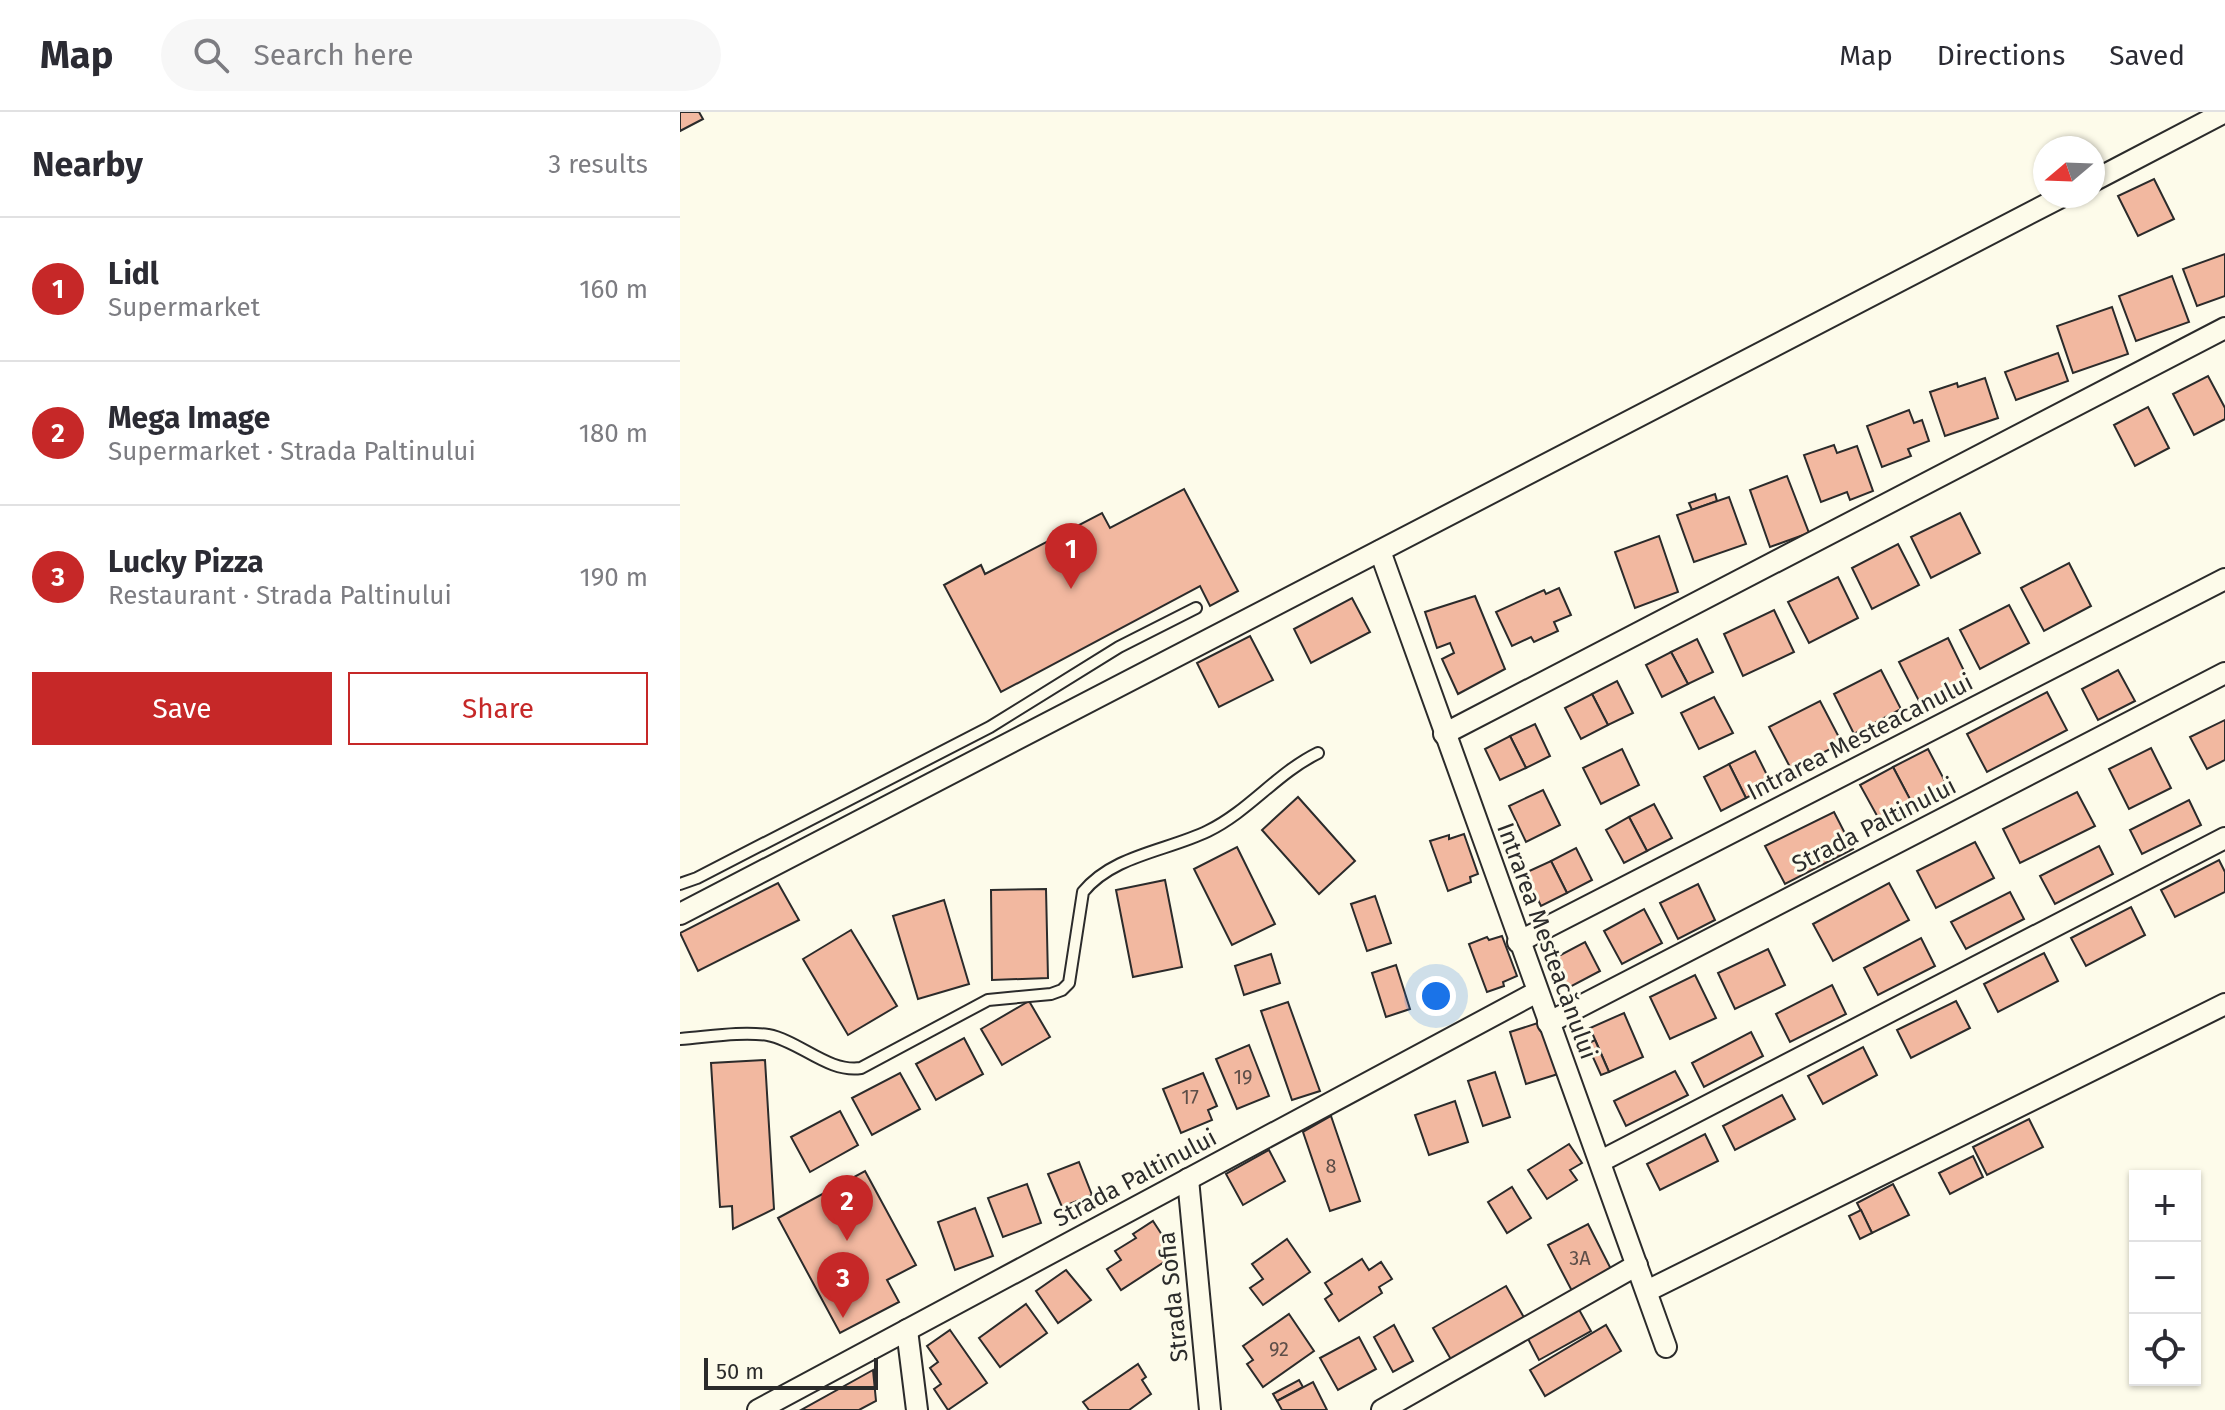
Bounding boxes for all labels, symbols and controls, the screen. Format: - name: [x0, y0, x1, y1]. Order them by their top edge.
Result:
- search box: [161, 19, 721, 91]
- text: Map: [40, 32, 113, 78]
- icon: search: [189, 33, 233, 77]
- text: Search here: [253, 37, 414, 73]
- text: Map: [1839, 39, 1893, 72]
- text: Directions: [1937, 39, 2065, 72]
- text: Saved: [2109, 39, 2185, 72]
- north arrow: [2033, 136, 2105, 208]
- text: Nearby: [32, 144, 143, 185]
- text: 3 results: [548, 149, 648, 180]
- text: Lidl: [108, 256, 159, 292]
- text: 1: [52, 274, 64, 305]
- text: 160 m: [579, 274, 648, 305]
- text: Supermarket: [108, 292, 260, 323]
- text: Mega Image: [108, 400, 270, 436]
- text: 2: [51, 418, 65, 449]
- text: 180 m: [579, 418, 648, 449]
- text: Supermarket · Strada Paltinului: [108, 436, 476, 467]
- pin: 1: [1045, 523, 1097, 589]
- text: Lucky Pizza: [108, 544, 264, 580]
- text: 3: [51, 562, 65, 593]
- text: 190 m: [579, 562, 648, 593]
- text: Restaurant · Strada Paltinului: [108, 580, 452, 611]
- street label: Intrarea Mesteacanului: [1743, 668, 1977, 806]
- button: Save: [32, 672, 332, 745]
- button: Share: [348, 672, 648, 745]
- street label: Strada Paltinului: [1787, 772, 1961, 878]
- street label: Intrarea Mesteacănului: [1491, 819, 1603, 1063]
- your location: [1416, 976, 1456, 1016]
- house number: 19: [1233, 1065, 1253, 1089]
- house number: 17: [1181, 1085, 1199, 1109]
- street label: Strada Paltinului: [1049, 1123, 1221, 1233]
- house number: 8: [1325, 1154, 1337, 1178]
- map controls: [2129, 1170, 2201, 1386]
- button: +: [2129, 1170, 2201, 1242]
- pin: 2: [821, 1175, 873, 1241]
- street label: Strada Sofia: [1152, 1230, 1194, 1364]
- button: −: [2129, 1242, 2201, 1314]
- house number: 3A: [1569, 1246, 1591, 1270]
- pin: 3: [817, 1252, 869, 1318]
- button: locate: [2129, 1314, 2201, 1386]
- house number: 92: [1269, 1337, 1289, 1361]
- scale bar: [704, 1354, 878, 1390]
- text: 50 m: [716, 1358, 764, 1385]

